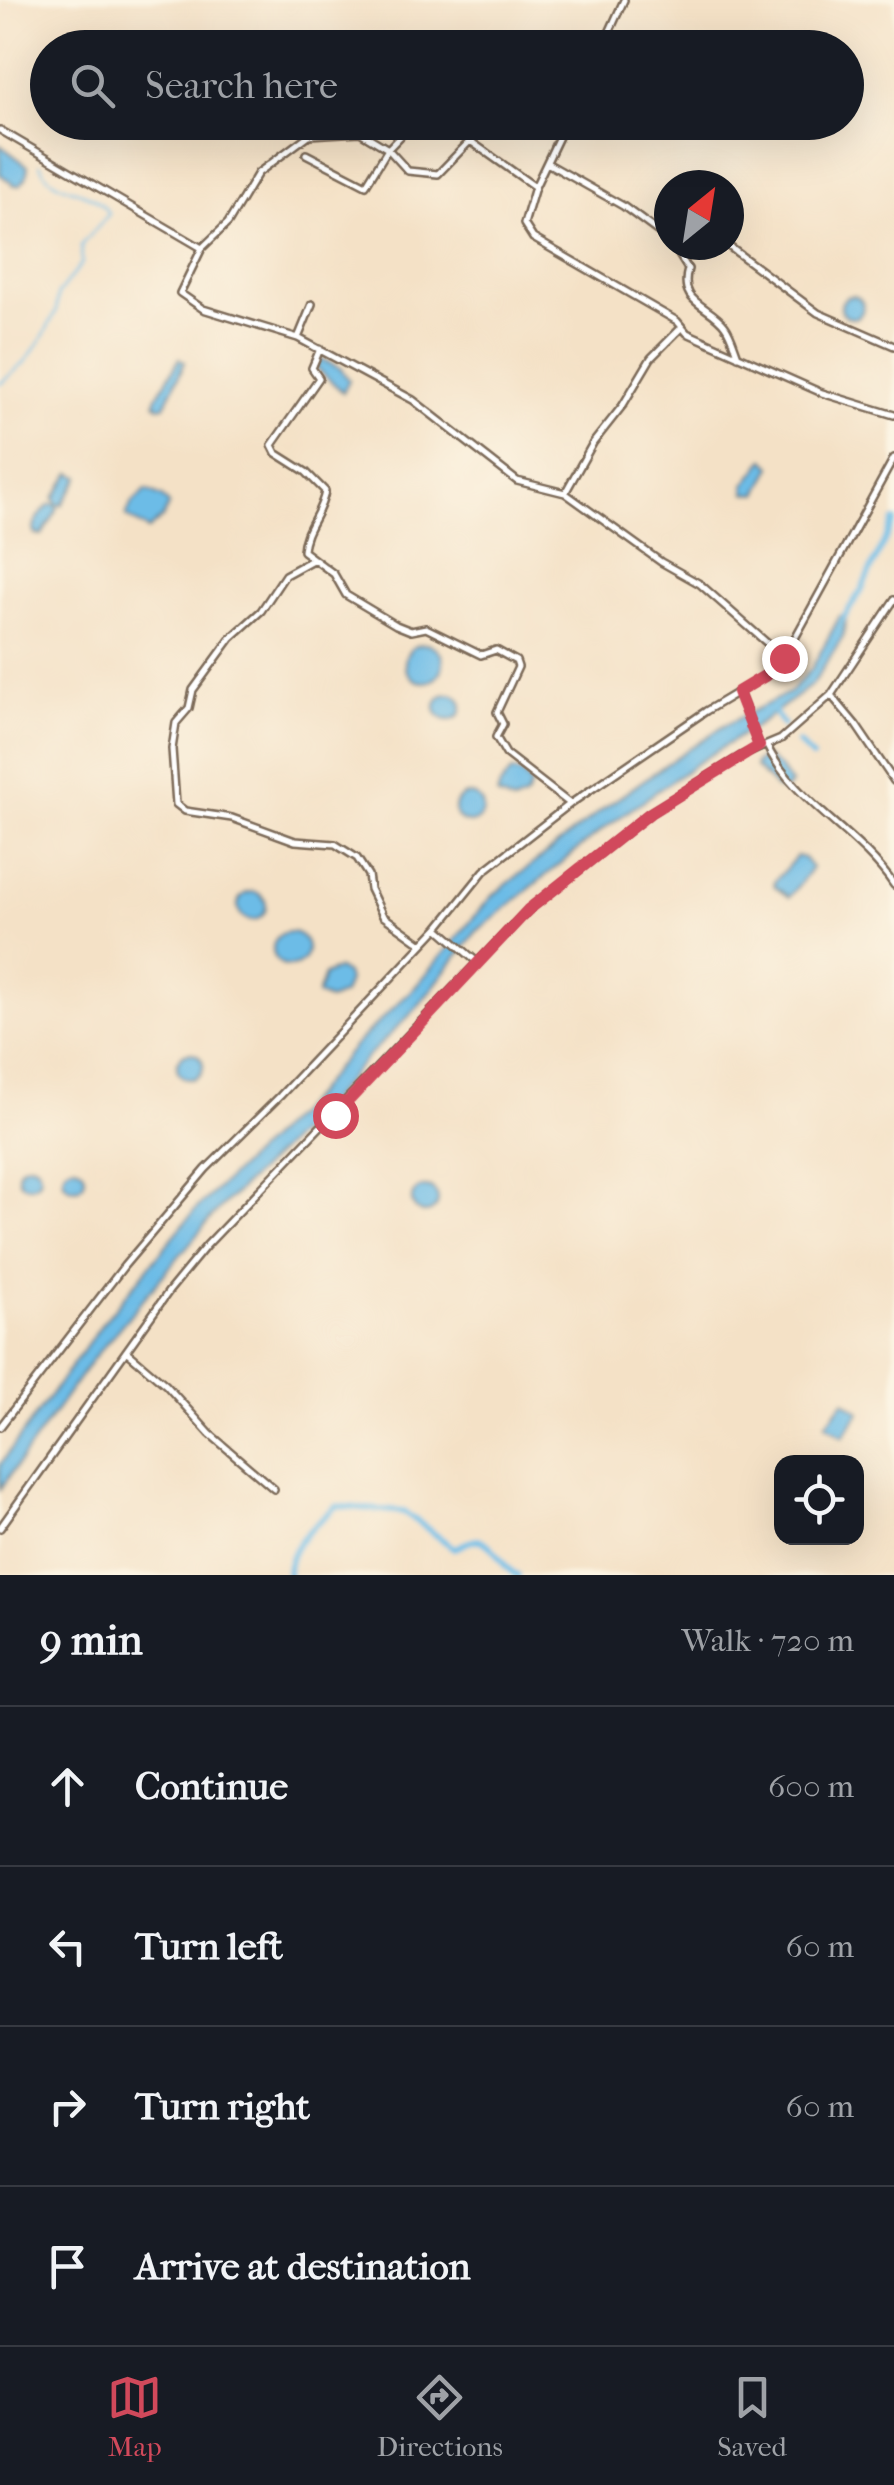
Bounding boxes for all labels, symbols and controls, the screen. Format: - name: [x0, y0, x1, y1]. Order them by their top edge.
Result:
- search box: [30, 30, 864, 140]
- icon: search: [65, 58, 120, 113]
- text: Search here: [145, 63, 338, 108]
- north arrow: [654, 170, 744, 260]
- route end: [762, 636, 808, 682]
- route start: [313, 1093, 359, 1139]
- map controls: [774, 1455, 864, 1545]
- button: locate: [774, 1455, 864, 1545]
- text: 9 min: [40, 1616, 143, 1665]
- text: Walk · 720 m: [682, 1622, 854, 1659]
- icon: ahead: [40, 1759, 95, 1814]
- text: Continue: [135, 1764, 288, 1809]
- text: 600 m: [768, 1768, 854, 1805]
- icon: left: [40, 1919, 95, 1974]
- text: Turn left: [135, 1924, 283, 1969]
- text: 60 m: [786, 1928, 854, 1965]
- icon: right: [40, 2079, 95, 2134]
- text: Turn right: [135, 2084, 310, 2129]
- text: 60 m: [786, 2088, 854, 2125]
- icon: arrive: [40, 2239, 95, 2294]
- text: Arrive at destination: [135, 2244, 471, 2289]
- tab: Map: [107, 2370, 162, 2463]
- tab: Directions: [377, 2370, 503, 2463]
- tab: Saved: [717, 2370, 787, 2463]

